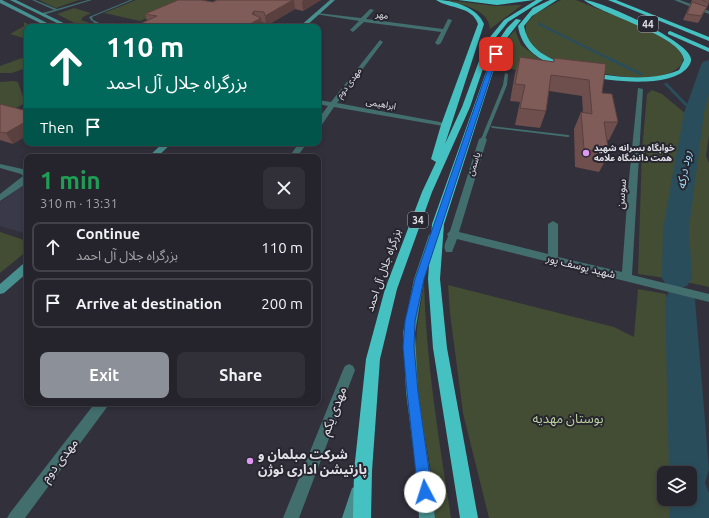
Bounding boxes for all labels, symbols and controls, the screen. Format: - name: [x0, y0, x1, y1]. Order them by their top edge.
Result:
- street label: مهر: [374, 9, 389, 22]
- road number: 44: [638, 16, 658, 32]
- text: 110 m: [106, 31, 184, 62]
- pin: [479, 37, 513, 71]
- icon: ahead: [40, 40, 92, 92]
- icon: arrive: [485, 43, 507, 65]
- street label: مهدی دوم: [334, 66, 365, 101]
- text: بزرگراه جلال آل احمد: [106, 72, 247, 92]
- street label: ابراهیمی: [365, 96, 397, 113]
- icon: arrive: [82, 116, 104, 138]
- text: Then: [40, 119, 74, 136]
- place label: خوابگاه پسرانه شهید همت دانشگاه علامه: [594, 143, 675, 163]
- marker: خوابگاه پسرانه شهید همت دانشگاه علامه: [581, 148, 591, 158]
- water label: رود درکه: [674, 149, 694, 190]
- street label: یاسمن: [466, 151, 483, 177]
- text: 1 min: [40, 167, 101, 194]
- button: close: [263, 167, 305, 209]
- street label: سوسن: [614, 178, 629, 210]
- text: 310 m · 13:31: [40, 196, 118, 210]
- road number: 34: [408, 212, 428, 228]
- text: Continue: [76, 225, 140, 242]
- street label: بزرگراه جلال آل احمد: [363, 227, 404, 313]
- icon: ahead: [42, 236, 64, 258]
- text: 110 m: [261, 239, 303, 256]
- text: بزرگراه جلال آل احمد: [76, 248, 178, 262]
- street label: شهید یوسف پور: [544, 251, 617, 283]
- icon: arrive: [42, 292, 64, 314]
- text: Arrive at destination: [76, 295, 222, 312]
- text: 200 m: [261, 295, 303, 312]
- button: Exit: [40, 352, 169, 398]
- button: Share: [177, 352, 305, 398]
- street label: مهدی یکم: [317, 385, 352, 439]
- park label: بوستان مهدیه: [533, 411, 603, 427]
- street label: مهدی دوم: [38, 435, 83, 486]
- place label: شرکت مبلمان و پارتیشن اداری نوژن: [258, 447, 367, 478]
- marker: شرکت مبلمان و پارتیشن اداری نوژن: [245, 456, 255, 466]
- map controls: [657, 466, 697, 506]
- button: layers: [657, 466, 697, 506]
- position arrow: [404, 471, 446, 513]

